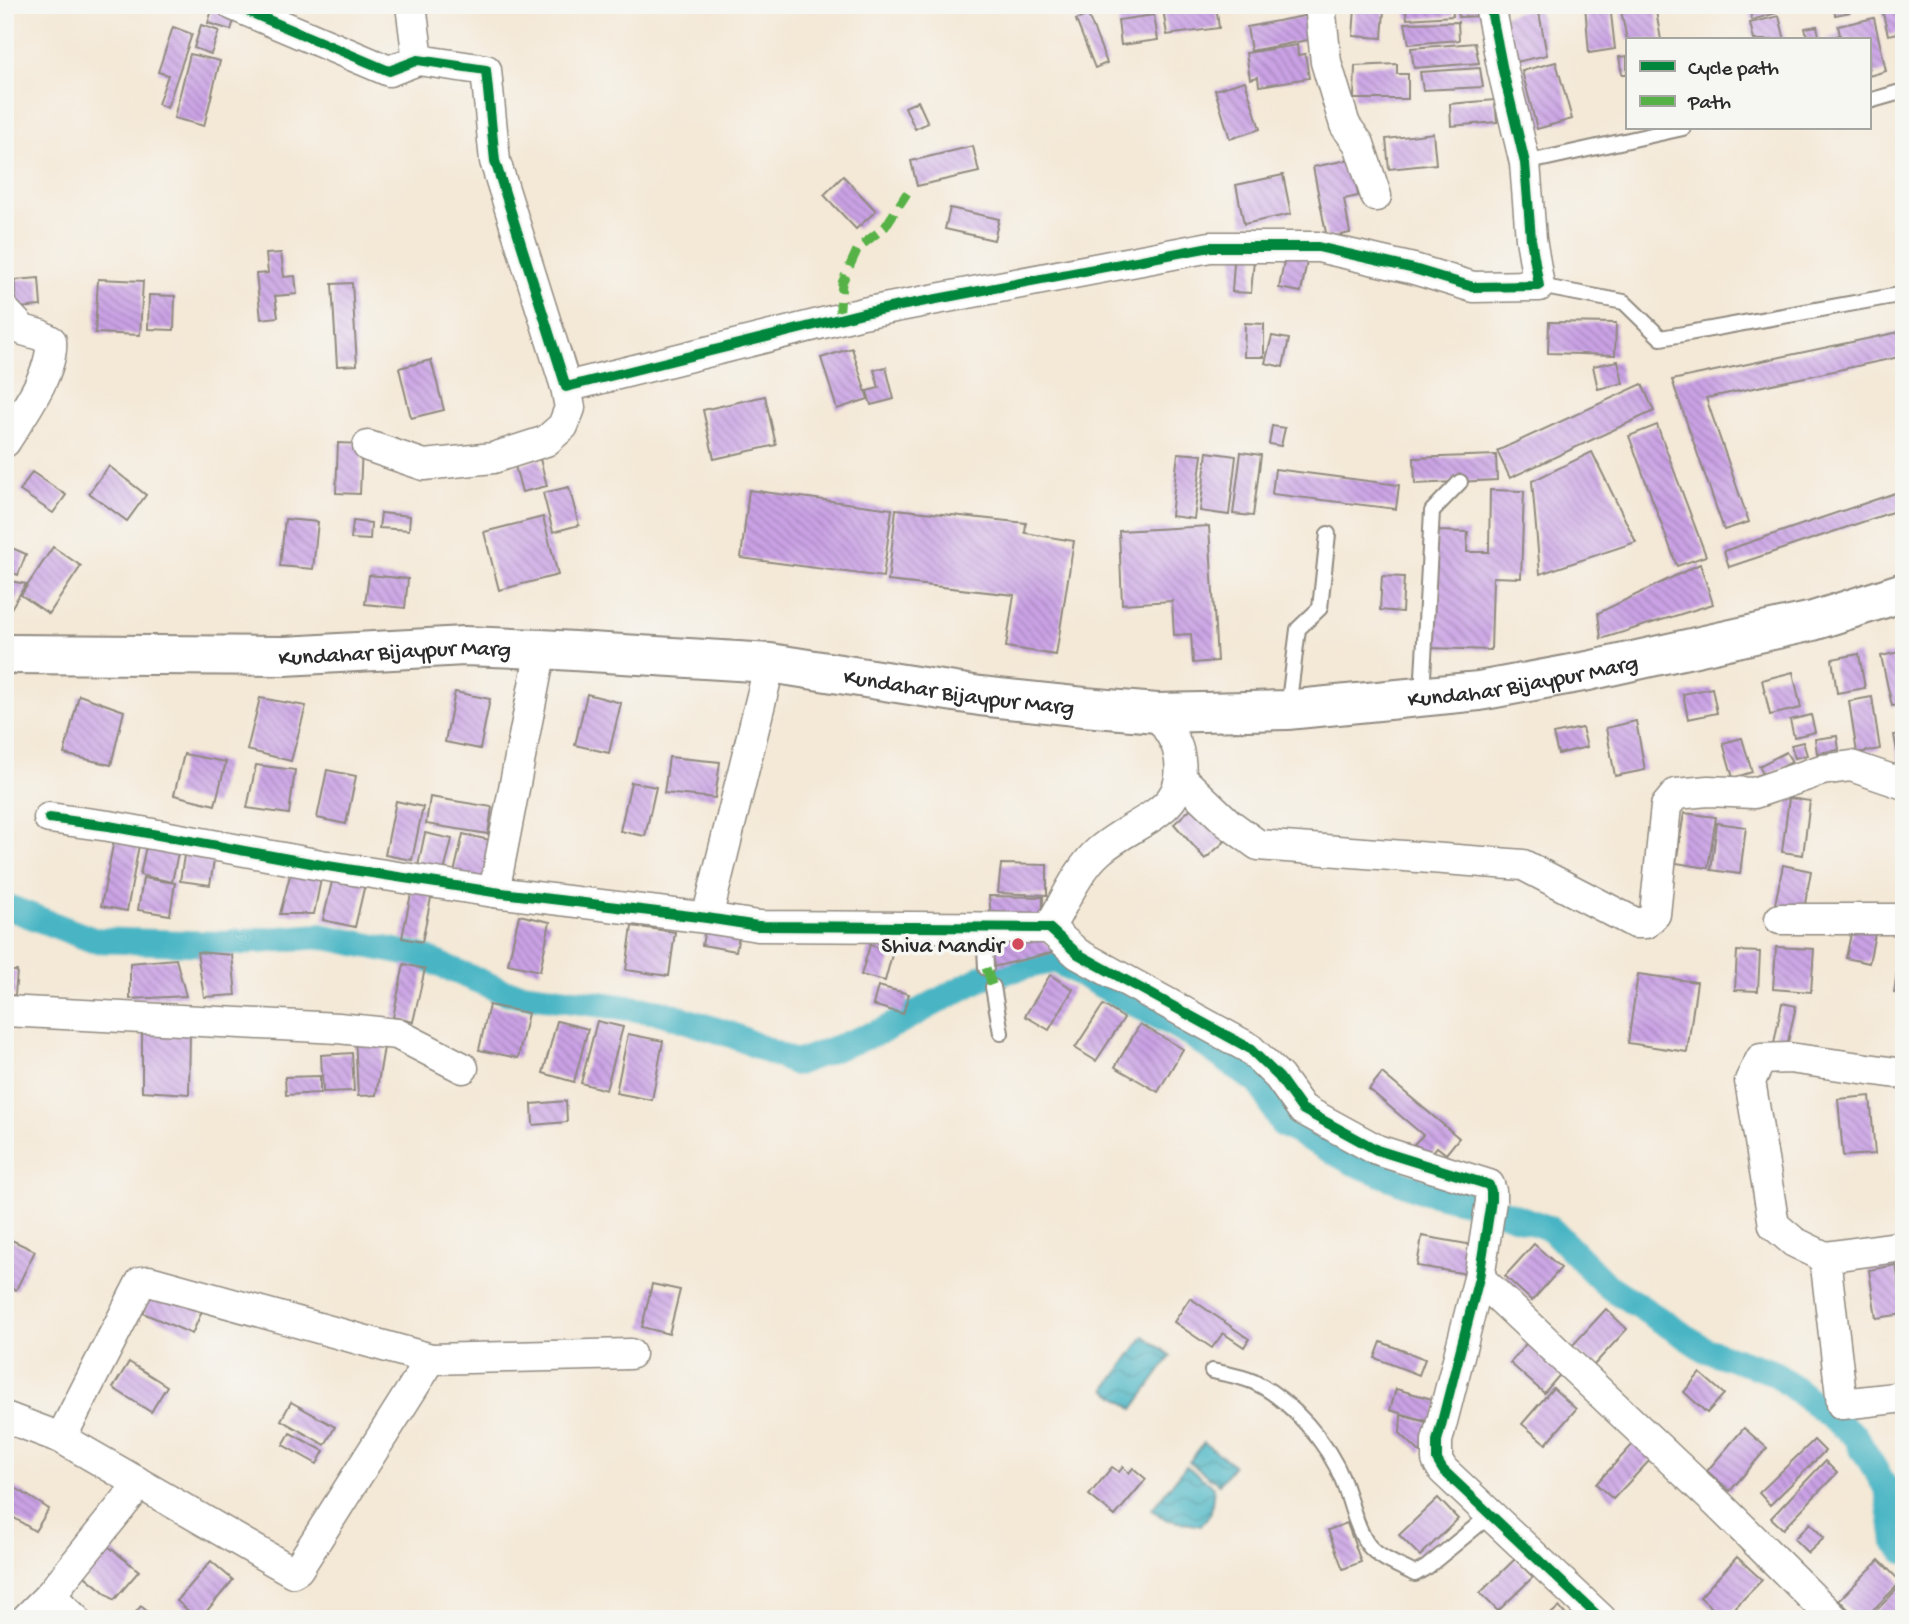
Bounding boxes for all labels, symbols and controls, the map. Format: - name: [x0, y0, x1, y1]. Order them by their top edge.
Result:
- legend: [1626, 38, 1870, 130]
- text: Cycle path: [1688, 58, 1779, 83]
- text: Path: [1687, 92, 1731, 117]
- street label: Kundahar Bijaypur Marg: [279, 636, 511, 673]
- street label: Kundahar Bijaypur Marg: [1407, 650, 1641, 715]
- street label: Kundahar Bijaypur Marg: [841, 665, 1076, 723]
- place label: Shiva Mandir: [881, 934, 1006, 961]
- marker: Shiva Mandir: [1010, 936, 1026, 952]

